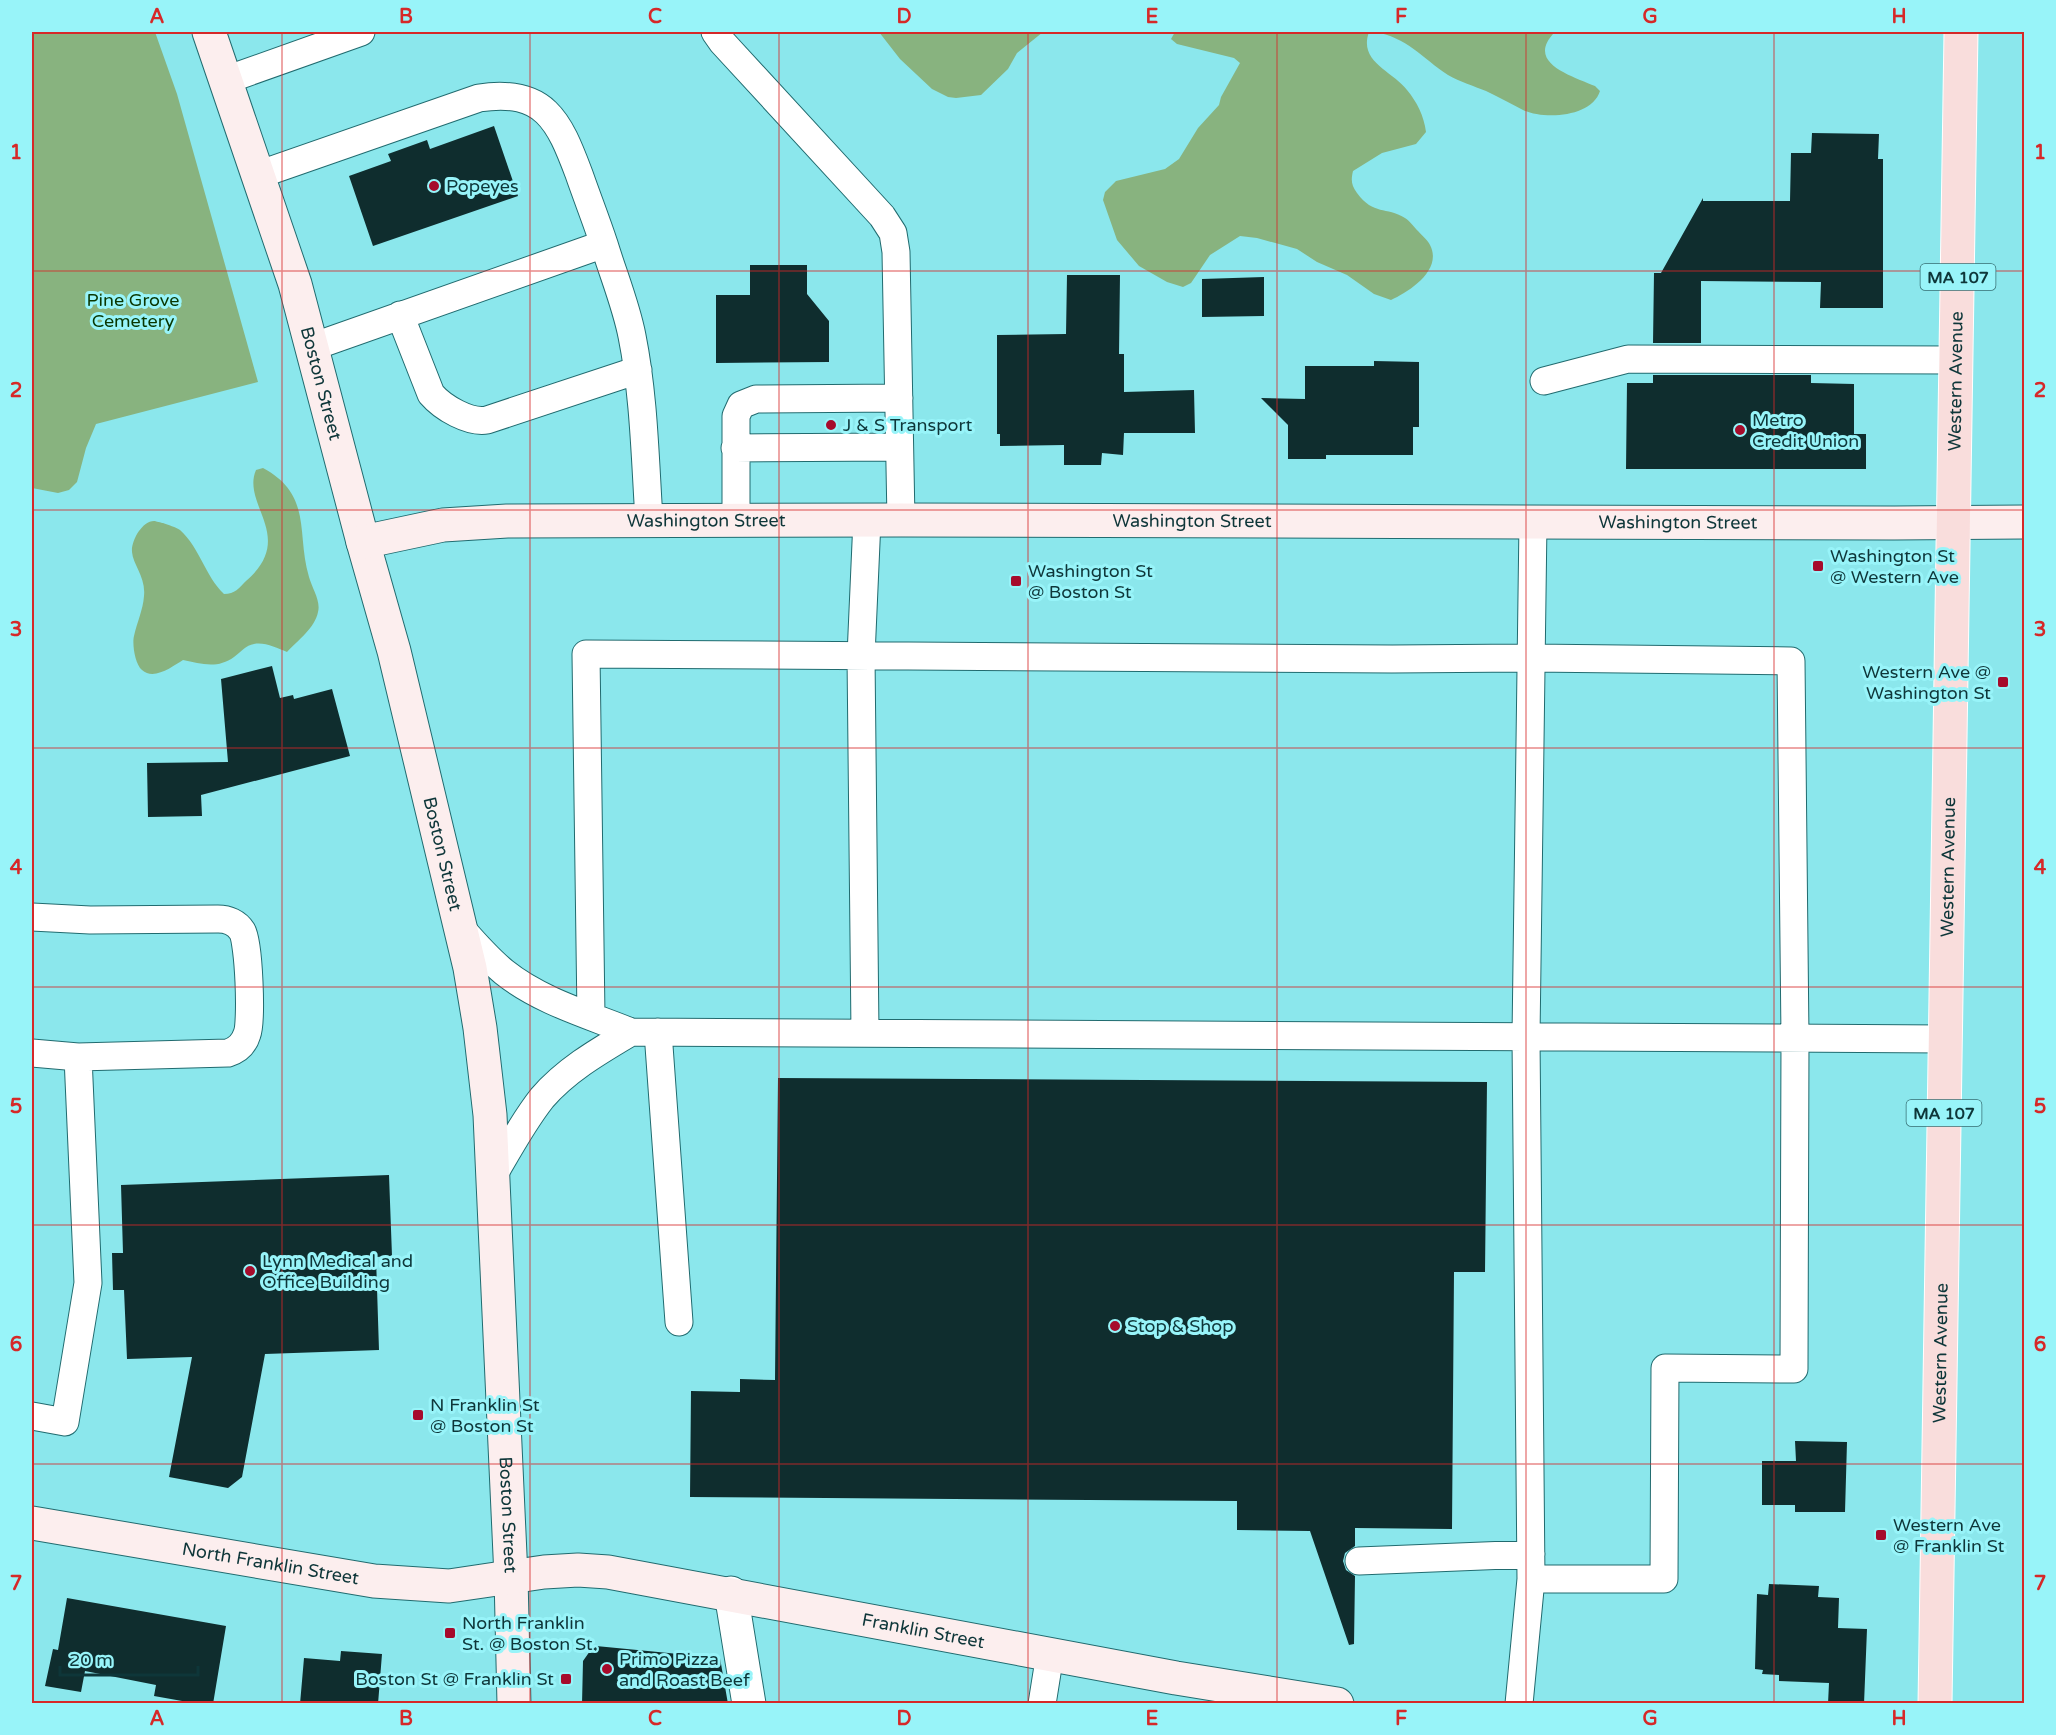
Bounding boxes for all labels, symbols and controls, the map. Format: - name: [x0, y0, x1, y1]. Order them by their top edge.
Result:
- text: A: [150, 5, 165, 29]
- text: B: [399, 5, 413, 29]
- text: C: [648, 5, 662, 29]
- text: D: [896, 5, 912, 29]
- text: E: [1146, 5, 1159, 29]
- text: F: [1395, 5, 1407, 29]
- text: G: [1642, 5, 1658, 29]
- text: H: [1891, 5, 1907, 29]
- text: 1: [10, 141, 22, 165]
- text: 1: [2034, 141, 2046, 165]
- place label: Popeyes: [446, 175, 519, 197]
- marker: Popeyes: [427, 179, 441, 193]
- road number: MA 107: [1920, 264, 1996, 290]
- park label: Pine Grove Cemetery: [87, 289, 179, 332]
- street label: Western Avenue: [1943, 311, 1968, 451]
- street label: Boston Street: [296, 324, 347, 443]
- text: 2: [10, 379, 22, 403]
- text: 2: [2034, 379, 2046, 403]
- place label: Metro Credit Union: [1752, 409, 1859, 452]
- place label: J & S Transport: [843, 414, 972, 436]
- marker: J & S Transport: [824, 418, 838, 432]
- marker: Metro Credit Union: [1733, 423, 1747, 437]
- street label: Washington Street: [627, 509, 786, 532]
- street label: Washington Street: [1113, 510, 1272, 532]
- street label: Washington Street: [1599, 511, 1758, 534]
- place label: Washington St @ Western Ave: [1830, 545, 1959, 588]
- marker: Washington St @ Western Ave: [1811, 559, 1825, 573]
- place label: Washington St @ Boston St: [1028, 560, 1153, 603]
- marker: Washington St @ Boston St: [1009, 574, 1023, 588]
- text: 3: [10, 618, 22, 642]
- text: 3: [2034, 618, 2046, 642]
- place label: Western Ave @ Washington St: [1862, 661, 1991, 704]
- marker: Western Ave @ Washington St: [1996, 675, 2010, 689]
- street label: Boston Street: [418, 794, 467, 913]
- street label: Western Avenue: [1936, 797, 1960, 937]
- text: 4: [10, 856, 23, 880]
- text: 4: [2034, 856, 2047, 880]
- text: 5: [10, 1095, 22, 1119]
- text: 5: [2034, 1095, 2046, 1119]
- road number: MA 107: [1906, 1100, 1982, 1126]
- place label: Lynn Medical and Office Building: [262, 1250, 413, 1293]
- marker: Lynn Medical and Office Building: [243, 1264, 257, 1278]
- street label: Western Avenue: [1928, 1283, 1953, 1423]
- place label: Stop & Shop: [1127, 1315, 1234, 1337]
- marker: Stop & Shop: [1108, 1319, 1122, 1333]
- text: 6: [10, 1333, 22, 1357]
- text: 6: [2034, 1333, 2046, 1357]
- place label: N Franklin St @ Boston St: [430, 1394, 540, 1437]
- marker: N Franklin St @ Boston St: [411, 1408, 425, 1422]
- street label: Boston Street: [495, 1456, 522, 1574]
- place label: Western Ave @ Franklin St: [1893, 1514, 2004, 1557]
- marker: Western Ave @ Franklin St: [1874, 1528, 1888, 1542]
- street label: North Franklin Street: [180, 1538, 361, 1589]
- text: 7: [10, 1572, 22, 1596]
- text: 7: [2034, 1572, 2046, 1596]
- street label: Franklin Street: [860, 1609, 987, 1653]
- place label: North Franklin St. @ Boston St.: [462, 1612, 597, 1655]
- marker: North Franklin St. @ Boston St.: [443, 1626, 457, 1640]
- scale bar: [60, 1639, 198, 1677]
- place label: Primo Pizza and Roast Beef: [619, 1648, 750, 1691]
- text: 20 m: [69, 1649, 113, 1671]
- marker: Primo Pizza and Roast Beef: [600, 1662, 614, 1676]
- place label: Boston St @ Franklin St: [355, 1668, 554, 1690]
- marker: Boston St @ Franklin St: [559, 1672, 573, 1686]
- text: A: [150, 1707, 165, 1731]
- text: B: [399, 1707, 413, 1731]
- text: C: [648, 1707, 662, 1731]
- text: D: [896, 1707, 912, 1731]
- text: E: [1146, 1707, 1159, 1731]
- text: F: [1395, 1707, 1407, 1731]
- text: G: [1642, 1707, 1658, 1731]
- text: H: [1891, 1707, 1907, 1731]

